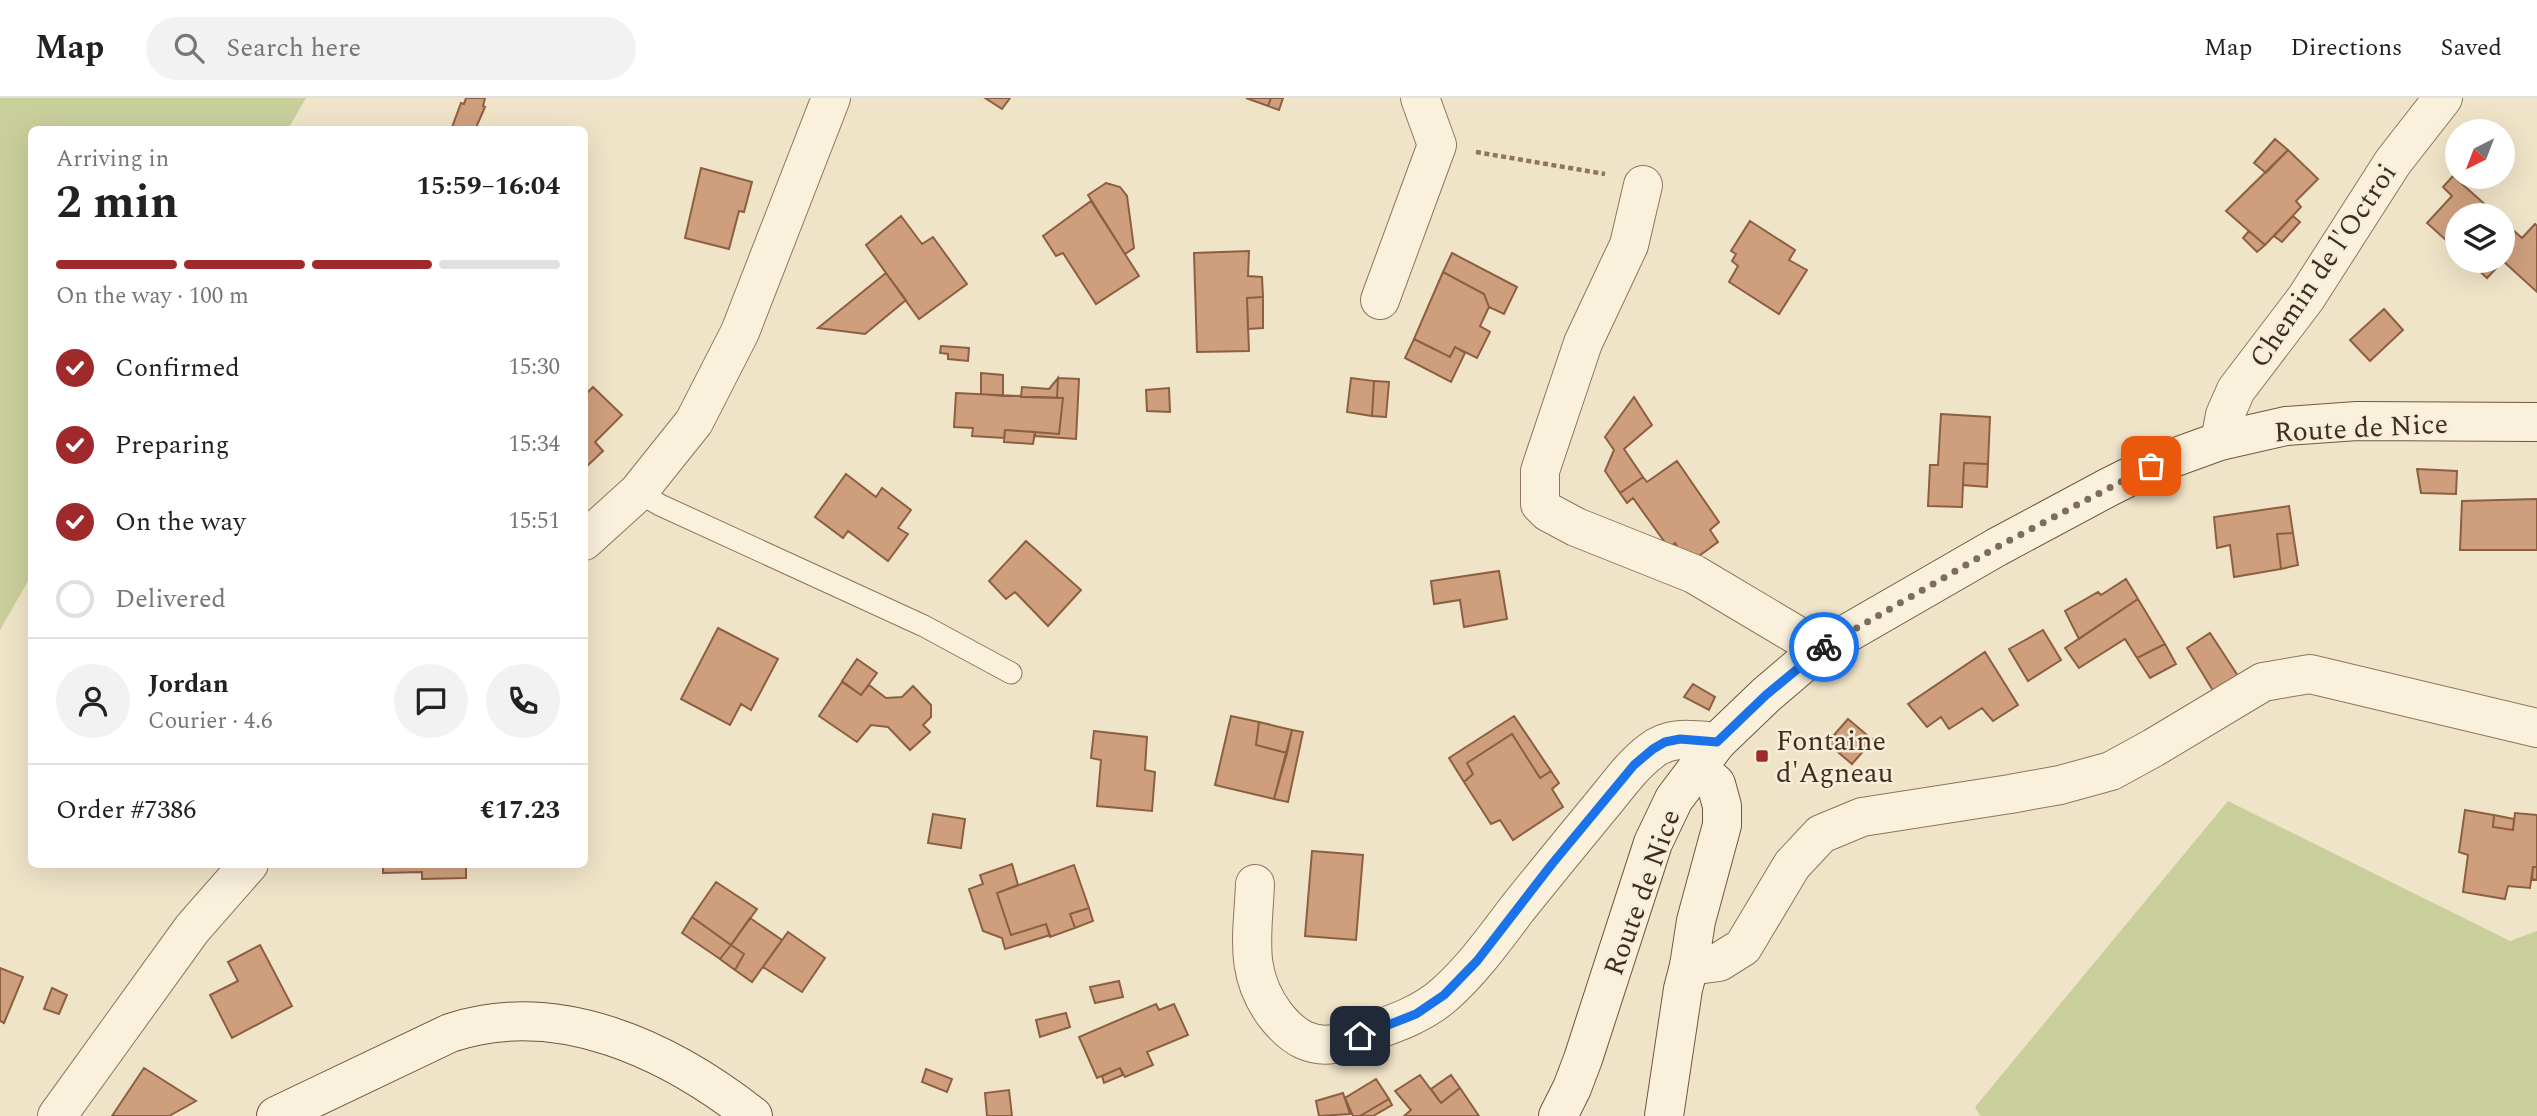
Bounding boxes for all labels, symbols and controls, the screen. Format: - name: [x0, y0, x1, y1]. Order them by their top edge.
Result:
- search box: [146, 17, 636, 80]
- text: Map: [35, 23, 104, 73]
- text: Search here: [226, 28, 361, 68]
- icon: search: [170, 29, 208, 67]
- text: Map: [2204, 30, 2252, 66]
- text: Directions: [2290, 30, 2402, 66]
- text: Saved: [2440, 30, 2502, 66]
- north arrow: [2445, 119, 2515, 189]
- map controls: [2445, 119, 2515, 273]
- text: Arriving in: [56, 142, 169, 177]
- street label: Chemin de l'Octroi: [2239, 155, 2408, 377]
- text: 15:59–16:04: [416, 166, 560, 206]
- text: 2 min: [56, 168, 178, 238]
- button: layers: [2445, 203, 2515, 273]
- text: On the way · 100 m: [56, 279, 249, 314]
- text: Confirmed: [115, 348, 240, 388]
- icon: check: [56, 349, 94, 387]
- text: 15:30: [508, 350, 560, 385]
- street label: Route de Nice: [2273, 402, 2449, 455]
- text: Preparing: [115, 425, 229, 465]
- icon: check: [56, 426, 94, 464]
- text: 15:34: [508, 427, 560, 462]
- pin: [2121, 436, 2181, 496]
- icon: bag: [2132, 447, 2170, 485]
- text: On the way: [115, 502, 246, 542]
- icon: check: [56, 503, 94, 541]
- text: 15:51: [508, 504, 560, 539]
- text: Delivered: [115, 579, 226, 619]
- courier: [1789, 612, 1859, 682]
- icon: bike: [1805, 628, 1843, 666]
- button: person: [56, 664, 130, 738]
- text: Jordan: [148, 664, 229, 704]
- button: chat: [394, 664, 468, 738]
- button: phone: [486, 664, 560, 738]
- text: Courier · 4.6: [148, 704, 273, 739]
- place label: Fontaine d'Agneau: [1776, 720, 1894, 795]
- marker: Fontaine d'Agneau: [1754, 748, 1770, 764]
- text: Order #7386: [56, 790, 196, 830]
- text: €17.23: [480, 790, 560, 830]
- street label: Route de Nice: [1592, 803, 1692, 982]
- pin: [1330, 1006, 1390, 1066]
- icon: home: [1341, 1017, 1379, 1055]

